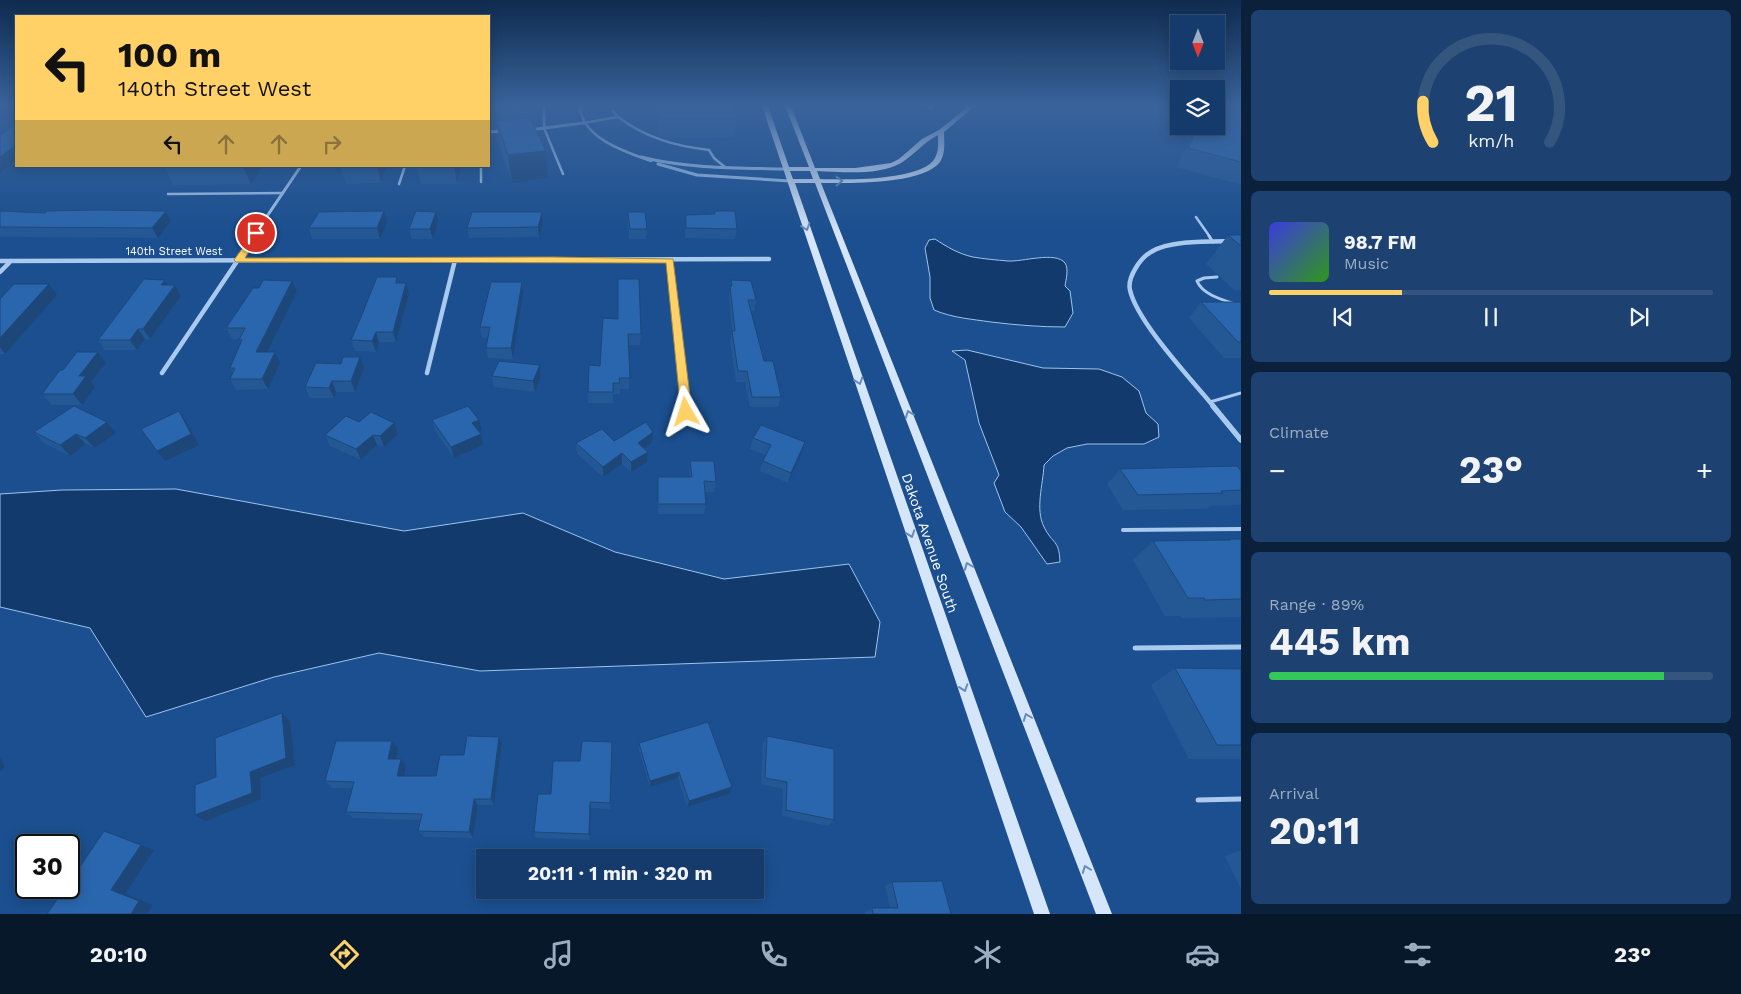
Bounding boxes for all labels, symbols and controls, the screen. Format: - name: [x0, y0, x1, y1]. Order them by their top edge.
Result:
- north arrow: [1170, 15, 1225, 70]
- map controls: [1170, 15, 1225, 135]
- text: 100 m: [118, 34, 221, 76]
- icon: left: [35, 35, 100, 100]
- text: 21: [1464, 73, 1518, 134]
- text: 140th Street West: [118, 76, 311, 101]
- button: layers: [1170, 80, 1225, 135]
- icon: left: [159, 130, 187, 158]
- icon: ahead: [212, 130, 240, 158]
- icon: ahead: [265, 130, 293, 158]
- icon: right: [318, 130, 346, 158]
- text: km/h: [1468, 130, 1514, 151]
- one-way arrow: [836, 176, 843, 186]
- pin: [235, 212, 277, 254]
- icon: arrive: [242, 219, 270, 247]
- one-way arrow: [800, 222, 810, 231]
- text: 98.7 FM: [1344, 231, 1416, 254]
- street label: 140th Street West: [126, 245, 223, 258]
- text: Music: [1344, 254, 1389, 273]
- icon: previous: [1329, 303, 1357, 331]
- icon: pause: [1477, 303, 1505, 331]
- icon: next: [1625, 303, 1653, 331]
- one-way arrow: [853, 376, 863, 384]
- position arrow: [659, 385, 711, 437]
- one-way arrow: [905, 411, 915, 419]
- text: Climate: [1269, 423, 1329, 442]
- text: 23°: [1459, 448, 1523, 492]
- text: −: [1269, 454, 1286, 487]
- text: +: [1696, 454, 1713, 487]
- street label: Dakota Avenue South: [899, 471, 961, 615]
- one-way arrow: [906, 530, 916, 538]
- one-way arrow: [964, 562, 974, 571]
- text: Range · 89%: [1269, 595, 1364, 614]
- text: 445 km: [1269, 620, 1411, 664]
- one-way arrow: [958, 683, 968, 692]
- one-way arrow: [1023, 713, 1033, 722]
- text: Arrival: [1269, 784, 1319, 803]
- text: 20:11: [1269, 809, 1360, 853]
- speed limit sign: 30: [15, 834, 80, 899]
- text: 20:11 · 1 min · 320 m: [528, 862, 712, 885]
- one-way arrow: [1082, 865, 1092, 873]
- icon: directions: [327, 937, 362, 972]
- icon: music: [541, 937, 576, 972]
- icon: phone: [756, 937, 791, 972]
- icon: climate: [970, 937, 1005, 972]
- icon: car: [1185, 937, 1220, 972]
- icon: filters: [1400, 937, 1435, 972]
- text: 20:10: [90, 942, 147, 967]
- text: 23°: [1614, 942, 1651, 967]

